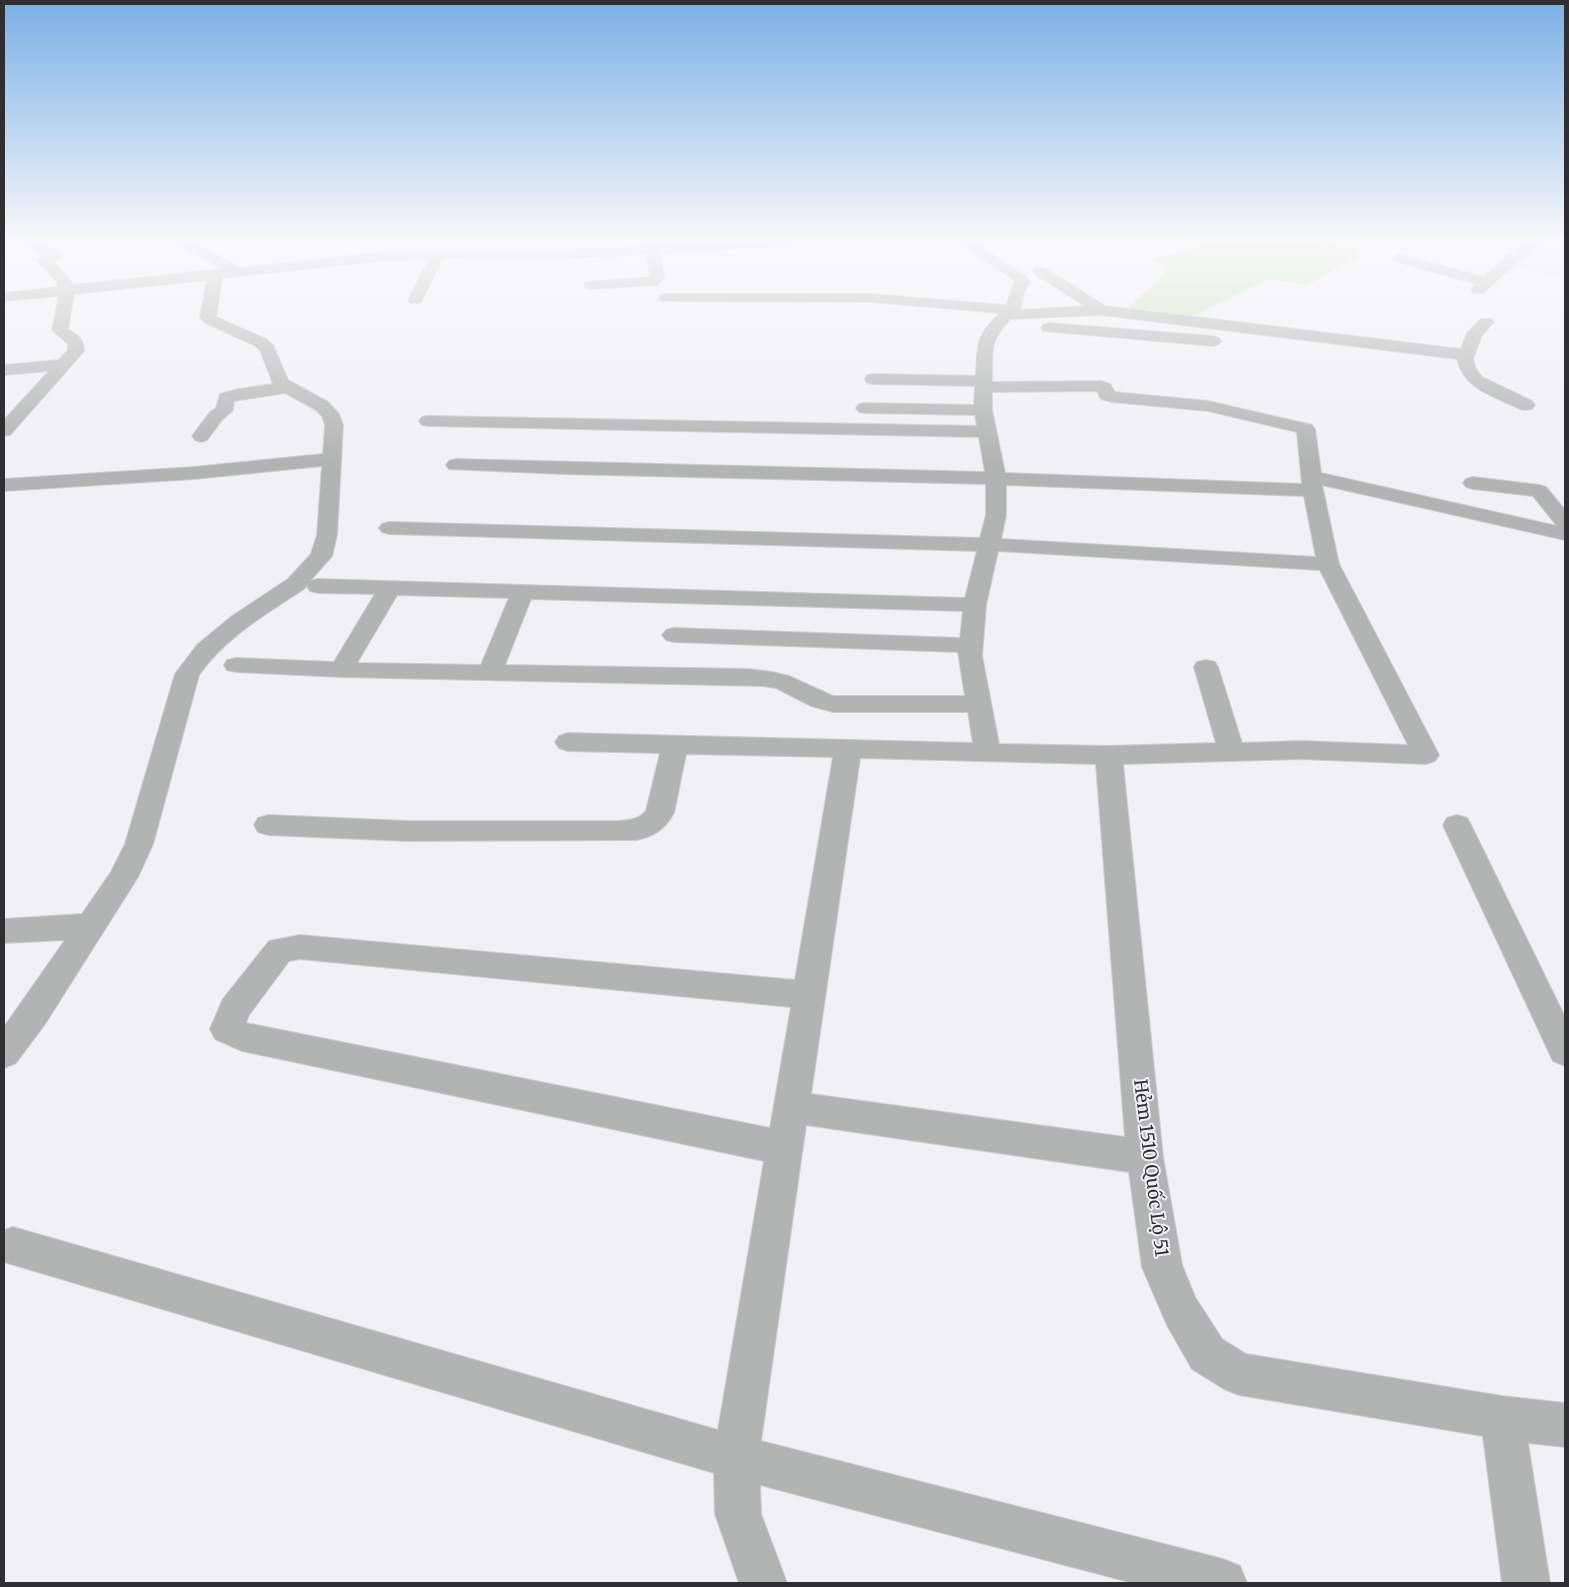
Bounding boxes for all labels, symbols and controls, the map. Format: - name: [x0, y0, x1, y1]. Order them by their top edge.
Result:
- street label: Hẻm 1510 Quốc Lộ 51: [1128, 1078, 1172, 1258]

